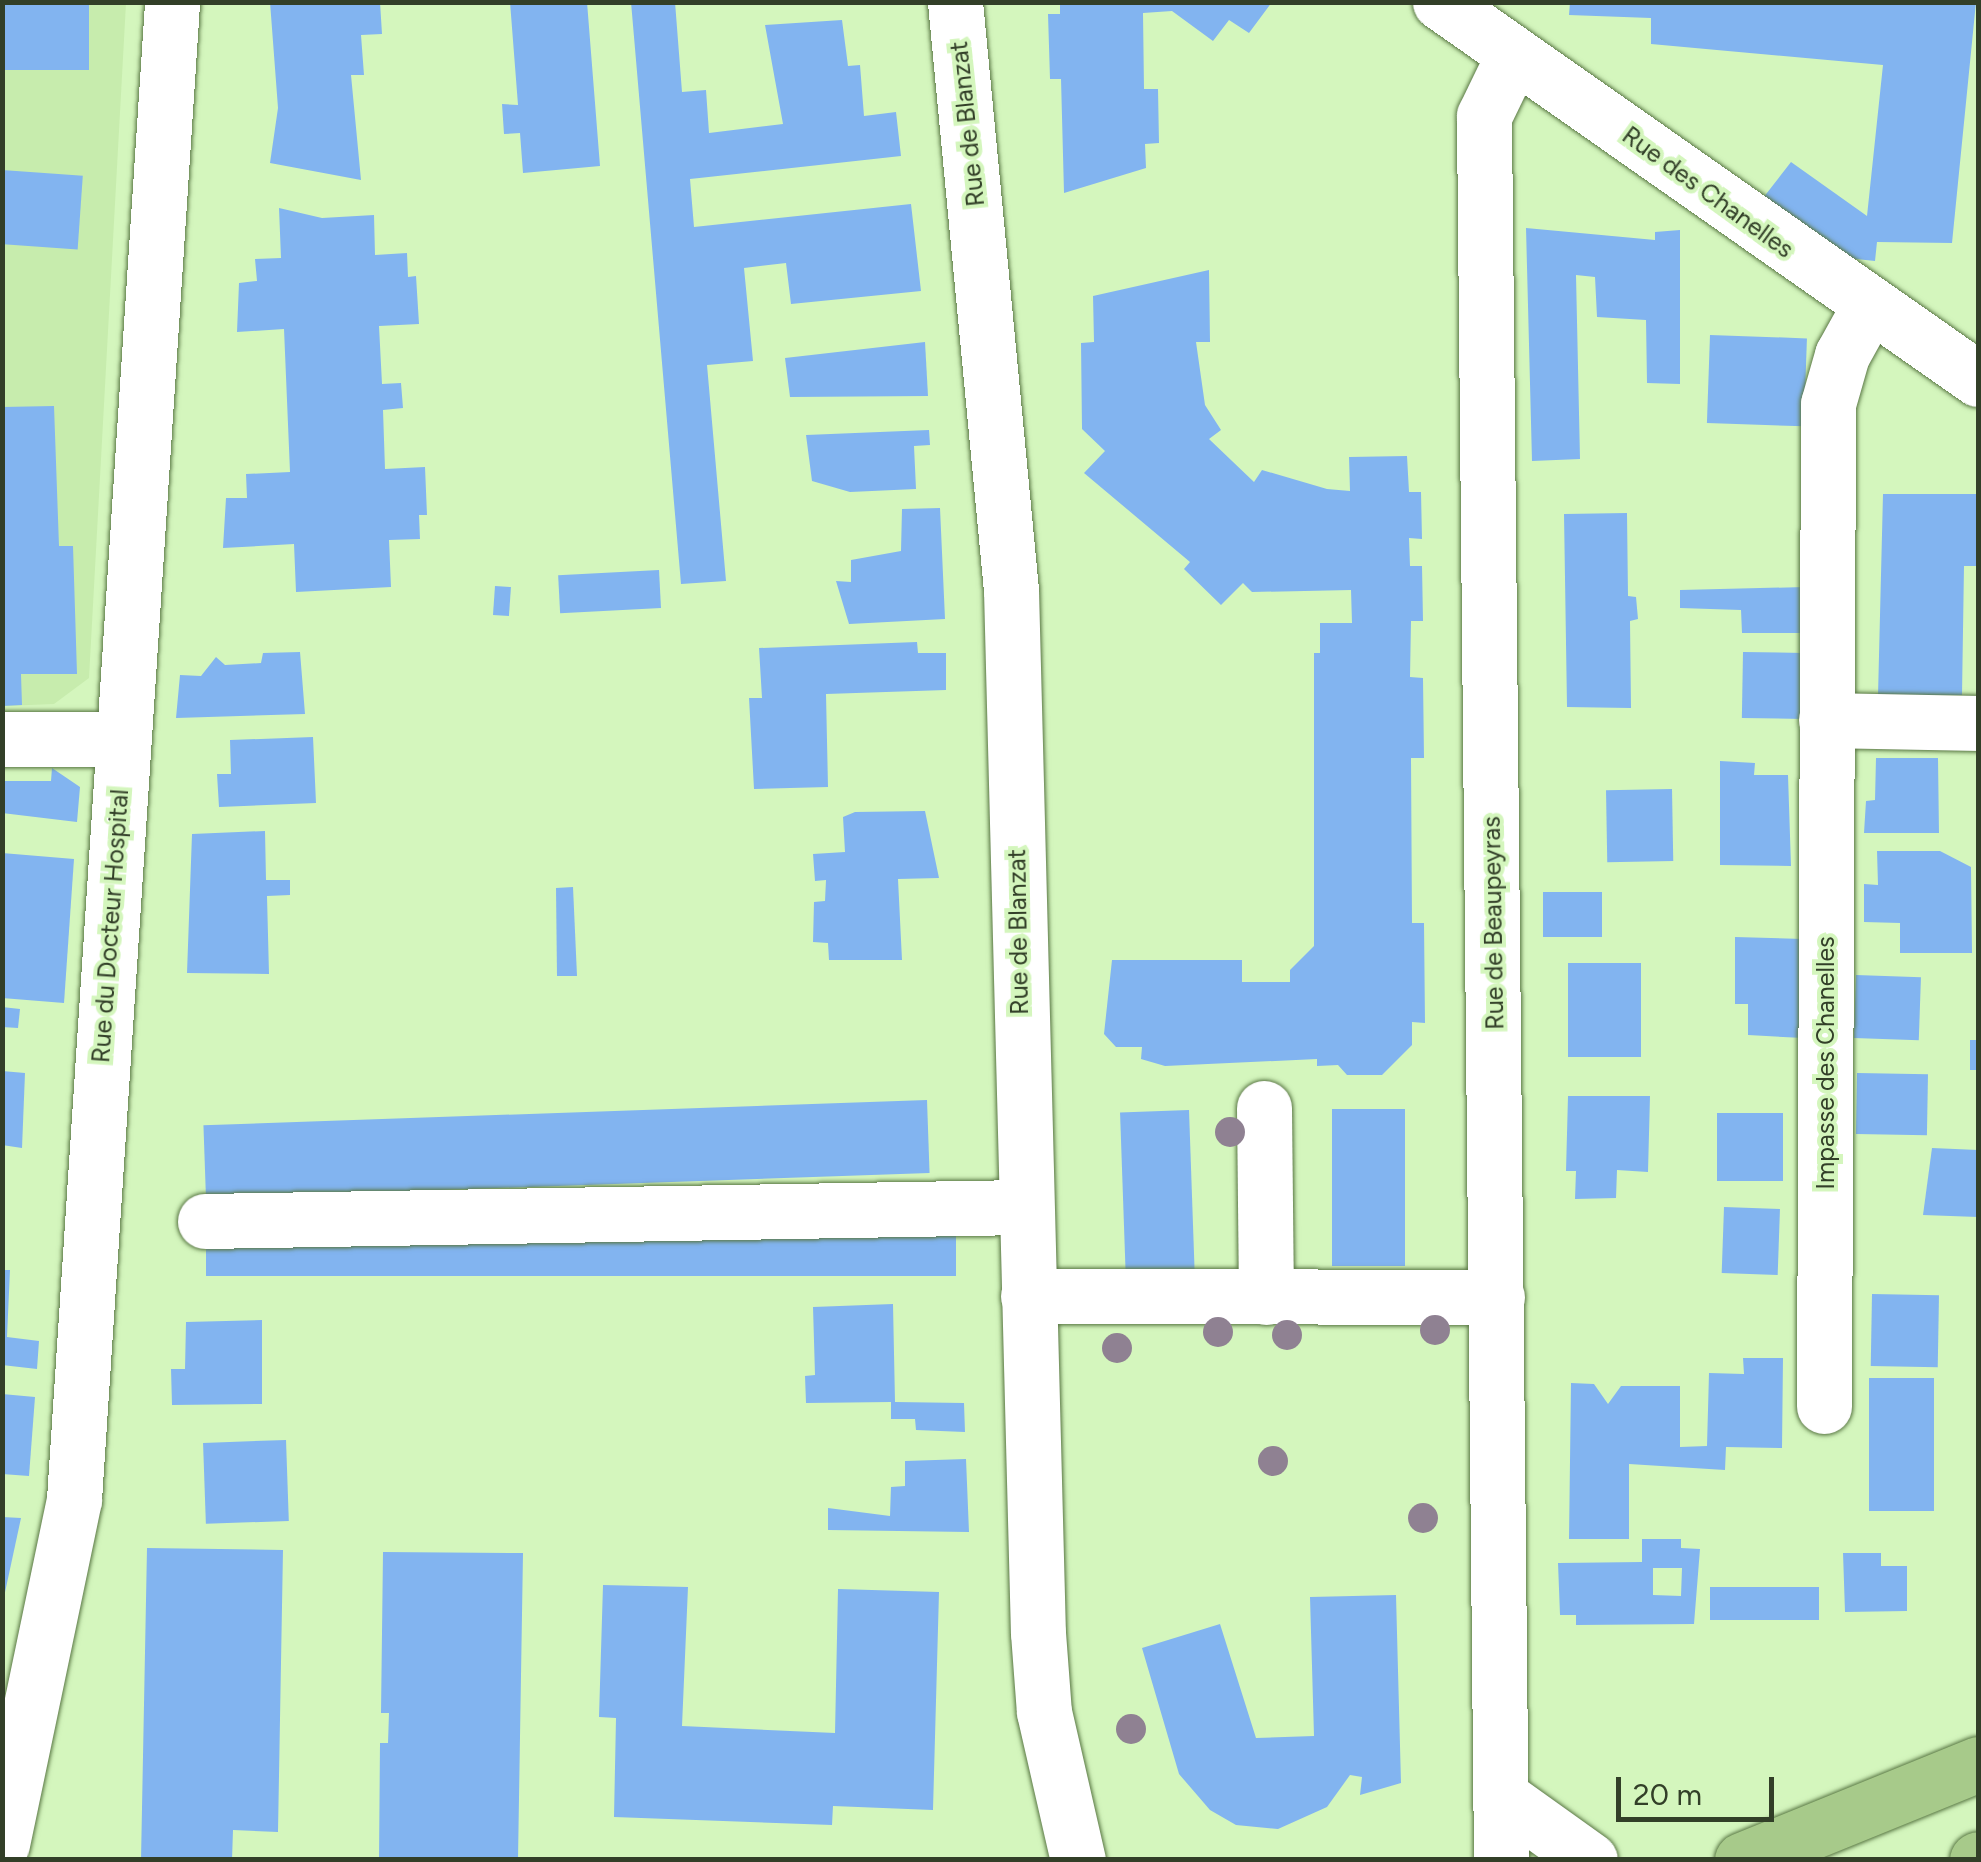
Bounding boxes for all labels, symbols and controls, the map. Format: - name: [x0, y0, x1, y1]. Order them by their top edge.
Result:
- street label: Rue de Blanzat: [943, 40, 991, 208]
- street label: Rue des Chanelles: [1617, 120, 1799, 264]
- street label: Rue du Docteur Hospital: [85, 788, 135, 1064]
- street label: Rue de Beaupeyras: [1476, 816, 1510, 1030]
- street label: Rue de Blanzat: [1002, 849, 1034, 1015]
- street label: Impasse des Chanelles: [1810, 936, 1840, 1190]
- scale bar: [1621, 1757, 1778, 1819]
- text: 20 m: [1633, 1776, 1702, 1813]

